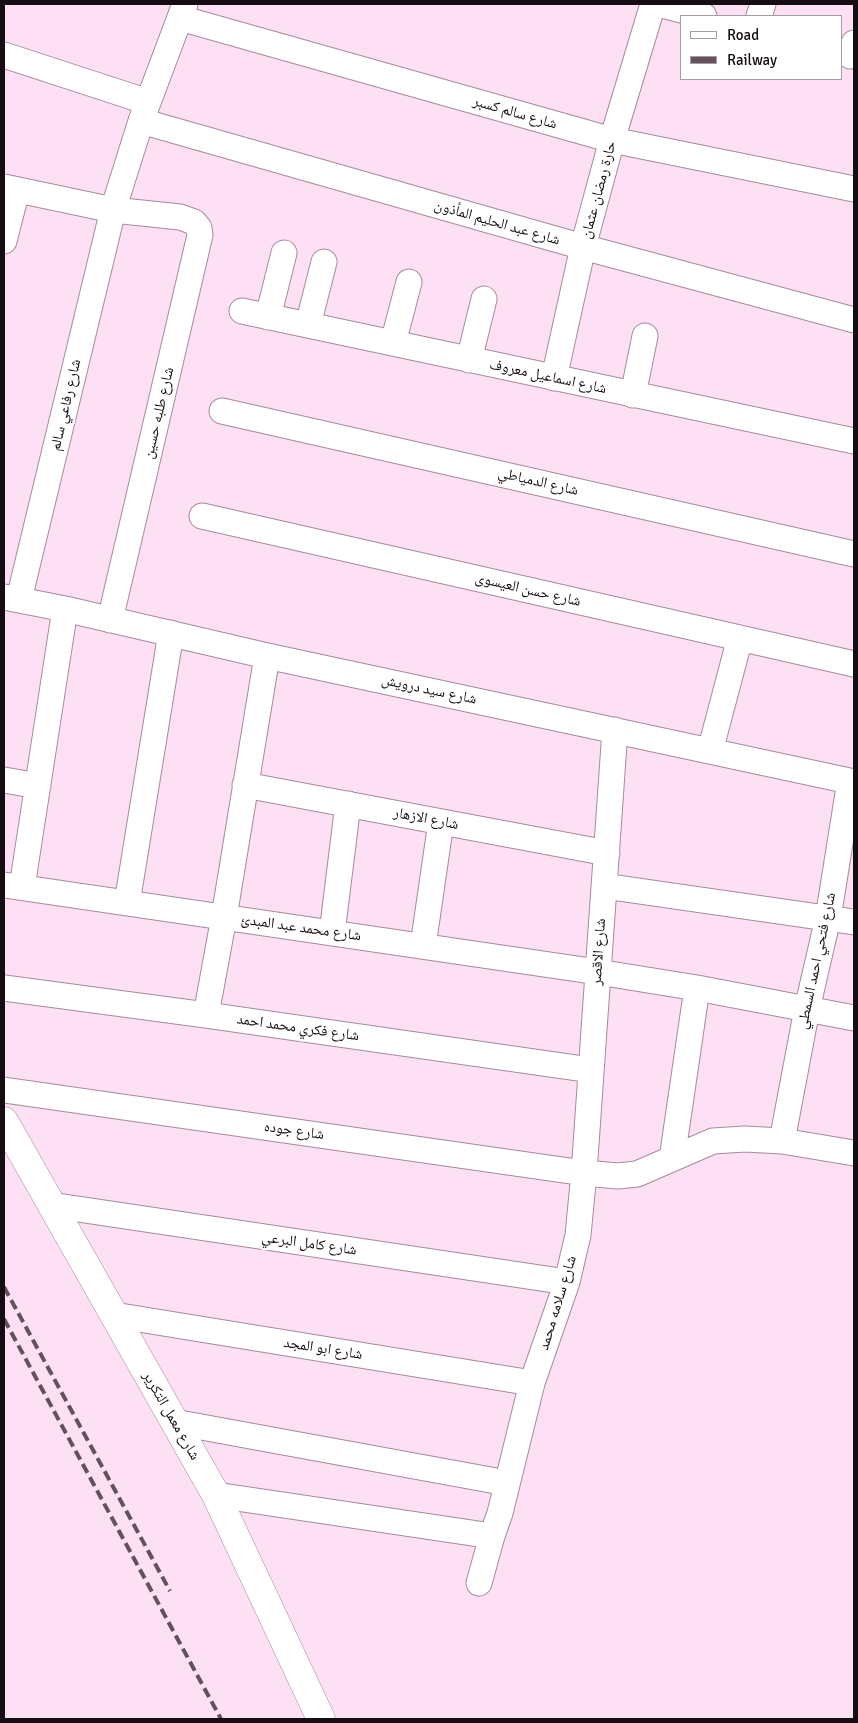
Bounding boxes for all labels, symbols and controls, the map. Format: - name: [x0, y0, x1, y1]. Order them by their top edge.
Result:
- legend: [680, 15, 843, 80]
- text: Road: [727, 26, 759, 44]
- text: Railway: [727, 51, 777, 69]
- street label: شارع سالم كسبر: [471, 92, 559, 134]
- street label: حارة رمضان عثمان: [577, 139, 621, 241]
- street label: شارع عبد الحليم المأذون: [432, 196, 562, 250]
- street label: شارع اسماعيل معروف: [488, 356, 608, 398]
- street label: شارع رفاعي سالم: [47, 357, 85, 453]
- street label: شارع طلبه حسين: [140, 365, 178, 461]
- street label: شارع الدمياطي: [496, 464, 580, 500]
- street label: شارع حسن العيسوى: [473, 569, 583, 611]
- street label: شارع سيد درويش: [380, 671, 478, 709]
- street label: شارع الازهار: [392, 804, 460, 834]
- street label: شارع فتحي احمد السمطي: [794, 891, 840, 1031]
- street label: شارع محمد عبد المبدئ: [240, 911, 362, 945]
- street label: شارع الاقصر: [588, 918, 610, 986]
- street label: شارع فكري محمد احمد: [236, 1010, 360, 1046]
- street label: شارع جوده: [263, 1118, 325, 1144]
- street label: شارع كامل البرعي: [260, 1228, 358, 1260]
- street label: شارع سلامه محمد: [535, 1254, 581, 1352]
- street label: شارع ابو المجد: [282, 1334, 364, 1364]
- street label: شارع معمل التكرير: [138, 1368, 204, 1464]

